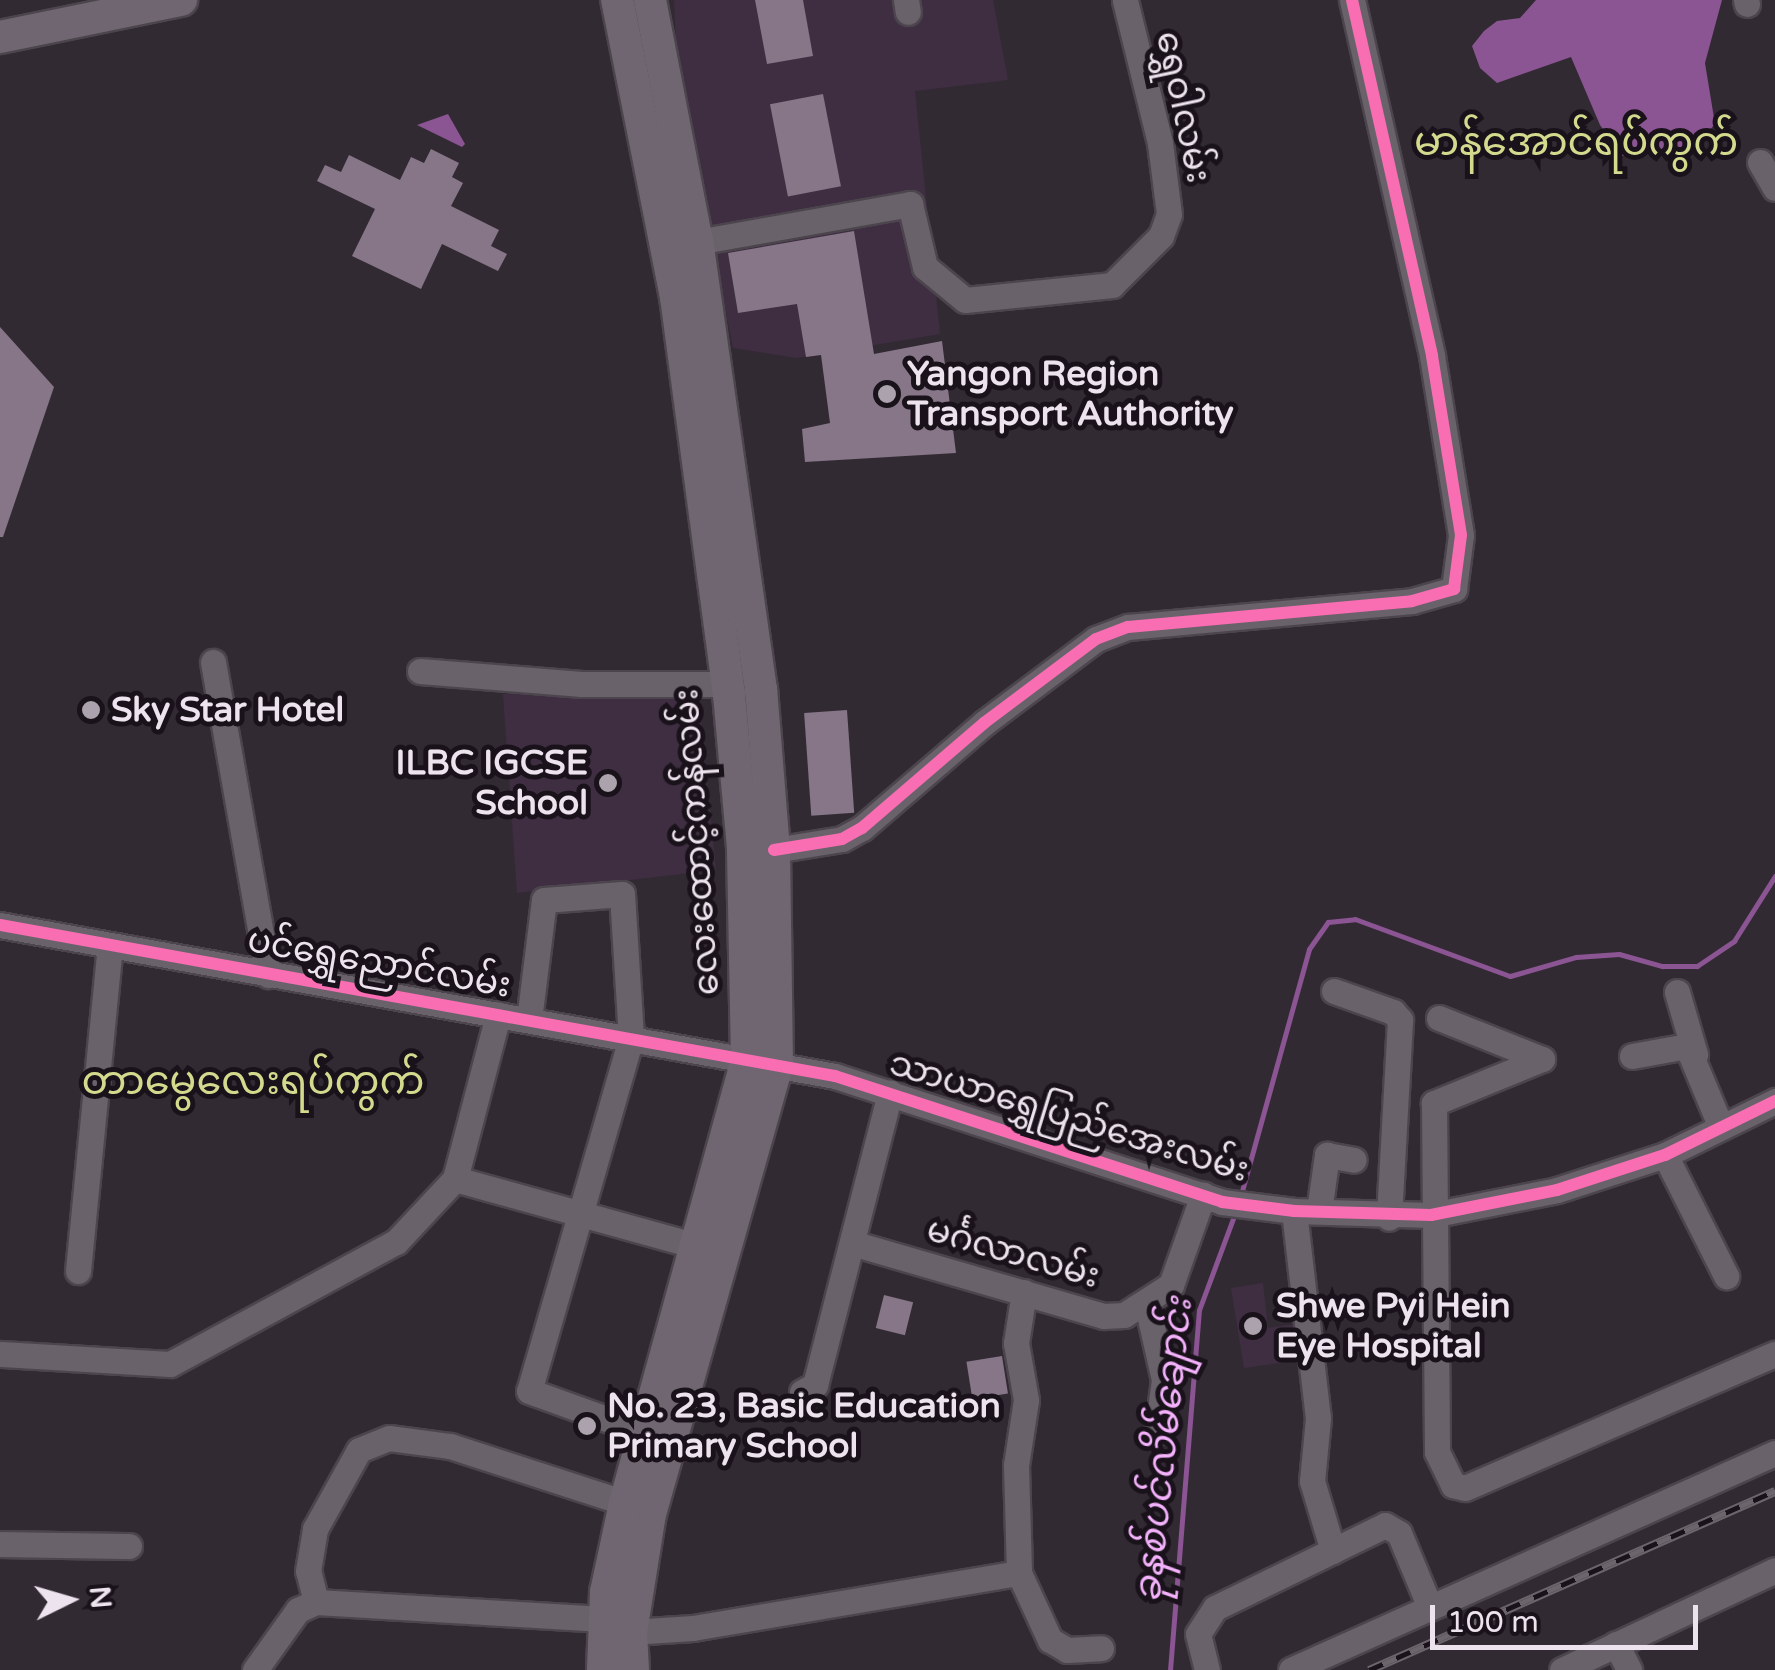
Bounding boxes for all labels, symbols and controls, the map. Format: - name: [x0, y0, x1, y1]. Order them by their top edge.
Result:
- street label: ရွှေဝါလမ်း: [1146, 27, 1220, 187]
- district label: မာန်အောင်ရပ်ကွက်: [1414, 118, 1738, 166]
- place label: Yangon Region Transport Authority: [907, 353, 1234, 435]
- marker: Yangon Region Transport Authority: [876, 383, 898, 405]
- street label: လေးထောင့်ကန်လမ်း: [665, 687, 729, 997]
- place label: Sky Star Hotel: [111, 689, 344, 731]
- marker: Sky Star Hotel: [80, 699, 102, 721]
- place label: ILBC IGCSE School: [396, 742, 588, 824]
- marker: ILBC IGCSE School: [597, 772, 619, 794]
- street label: ပင်ရွှေညောင်လမ်း: [244, 919, 514, 1007]
- street label: သာယာရွှေပြည်အေးလမ်း: [884, 1042, 1254, 1192]
- district label: တာမွေလေးရပ်ကွက်: [81, 1057, 425, 1105]
- street label: မင်္ဂလာလမ်း: [922, 1208, 1104, 1298]
- place label: Shwe Pyi Hein Eye Hospital: [1276, 1285, 1511, 1367]
- water label: ခုနစ်ပင်လိမ်ချောင်း: [1125, 1296, 1203, 1604]
- marker: Shwe Pyi Hein Eye Hospital: [1240, 1313, 1266, 1339]
- place label: No. 23, Basic Education Primary School: [607, 1385, 1001, 1467]
- marker: No. 23, Basic Education Primary School: [576, 1415, 598, 1437]
- north arrow: [20, 1550, 120, 1650]
- text: N: [82, 1585, 118, 1610]
- scale bar: [1435, 1585, 1702, 1647]
- text: 100 m: [1447, 1604, 1539, 1641]

